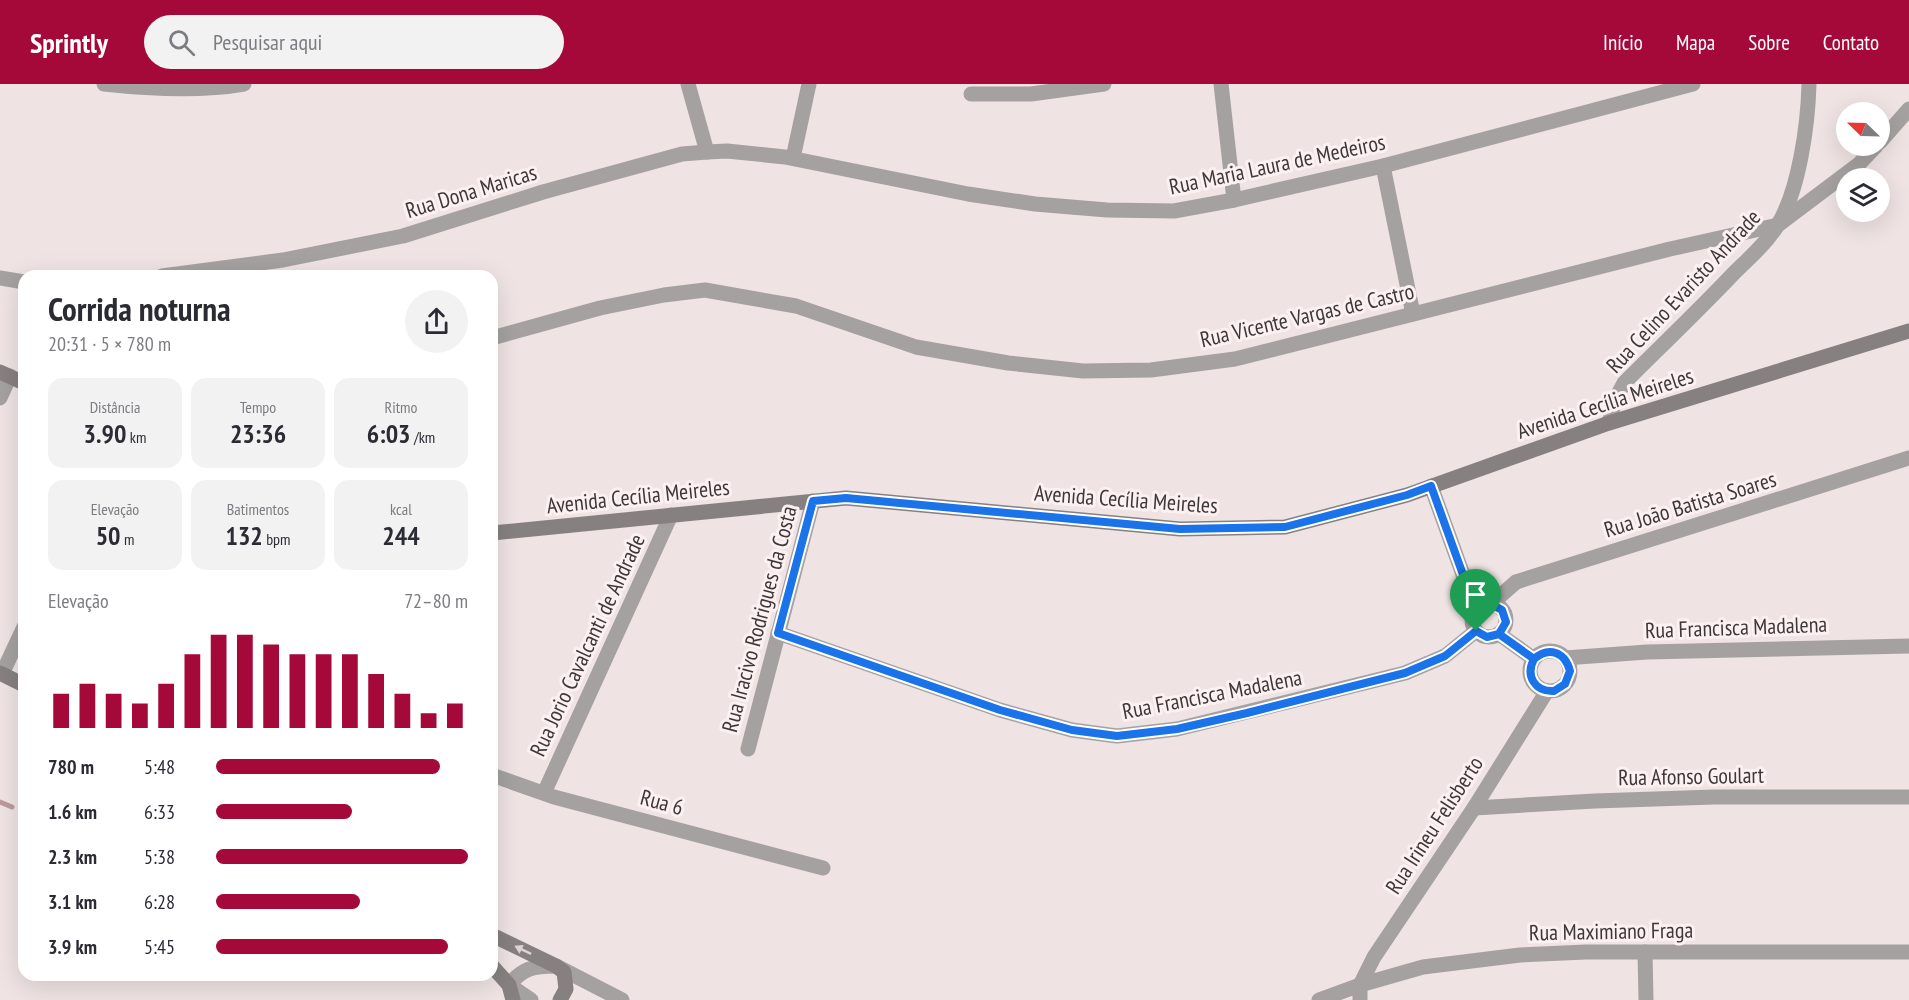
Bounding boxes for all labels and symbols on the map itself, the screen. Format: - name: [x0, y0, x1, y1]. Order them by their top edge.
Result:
- north arrow: [1836, 102, 1890, 156]
- street label: Rua Maria Laura de Medeiros: [1166, 127, 1388, 201]
- street label: Rua Dona Maricas: [402, 158, 540, 224]
- street label: Rua Celino Evaristo Andrade: [1600, 203, 1766, 379]
- street label: Rua Vicente Vargas de Castro: [1197, 277, 1417, 353]
- street label: Avenida Cecília Meireles: [1513, 361, 1697, 445]
- street label: Rua João Batista Soares: [1601, 465, 1779, 543]
- street label: Avenida Cecília Meireles: [545, 472, 731, 520]
- street label: Avenida Cecília Meireles: [1033, 479, 1219, 519]
- street label: Rua Iracivo Rodrigues da Costa: [715, 503, 803, 735]
- street label: Rua Jorio Cavalcanti de Andrade: [523, 529, 651, 761]
- pin: [1450, 569, 1501, 631]
- street label: Rua Francisca Madalena: [1644, 610, 1828, 644]
- street label: Rua Francisca Madalena: [1120, 663, 1304, 725]
- street label: Rua Irineu Felisberto: [1379, 751, 1489, 899]
- street label: Rua Afonso Goulart: [1618, 761, 1764, 791]
- street label: Rua 6: [637, 783, 687, 821]
- street label: Rua Maximiano Fraga: [1529, 916, 1693, 946]
- one-way arrow: [514, 945, 532, 955]

